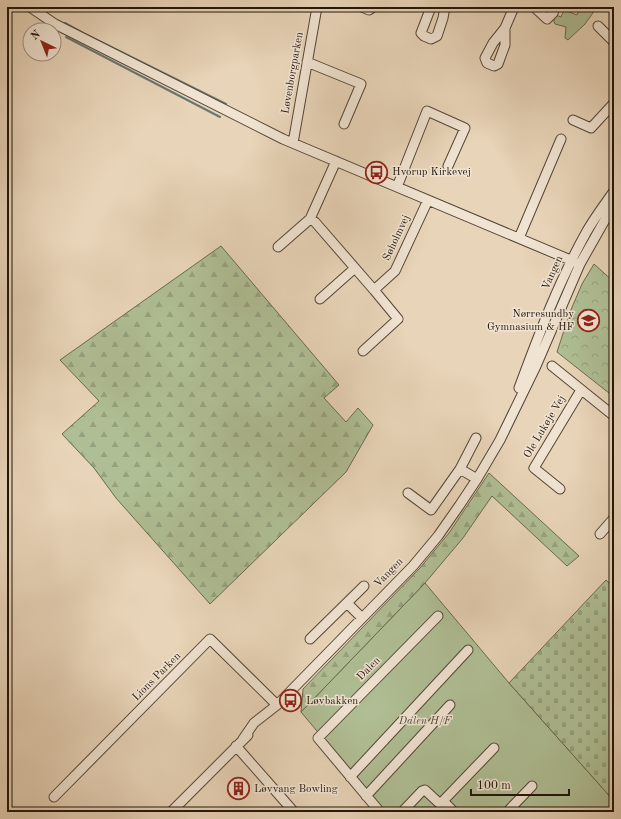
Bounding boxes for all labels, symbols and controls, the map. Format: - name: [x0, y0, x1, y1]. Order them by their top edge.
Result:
- north arrow: [22, 22, 62, 62]
- text: N: [29, 28, 43, 43]
- street label: Løvenborgparken: [280, 31, 306, 115]
- bus stop icon: Hvorup Kirkevej: [364, 159, 390, 185]
- place label: Hvorup Kirkevej: [392, 167, 471, 178]
- street label: Søholmvej: [382, 213, 412, 263]
- street label: Vangen: [541, 254, 565, 292]
- school or university icon: Nørresundby Gymnasium & HF: [576, 307, 602, 333]
- place label: Nørresundby Gymnasium & HF: [487, 309, 574, 333]
- street label: Ole Lukøje Vej: [522, 394, 568, 460]
- street label: Vangen: [373, 556, 405, 590]
- street label: Lions Parken: [131, 651, 183, 703]
- street label: Dalen: [355, 655, 383, 683]
- bus stop icon: Løvbakken: [277, 688, 303, 714]
- place label: Løvbakken: [306, 696, 358, 707]
- park label: Dalen H/F: [398, 716, 453, 727]
- scale bar: [471, 771, 569, 797]
- building icon: Løvvang Bowling: [225, 776, 251, 802]
- text: 100 m: [477, 780, 511, 792]
- place label: Løvvang Bowling: [254, 784, 338, 795]

